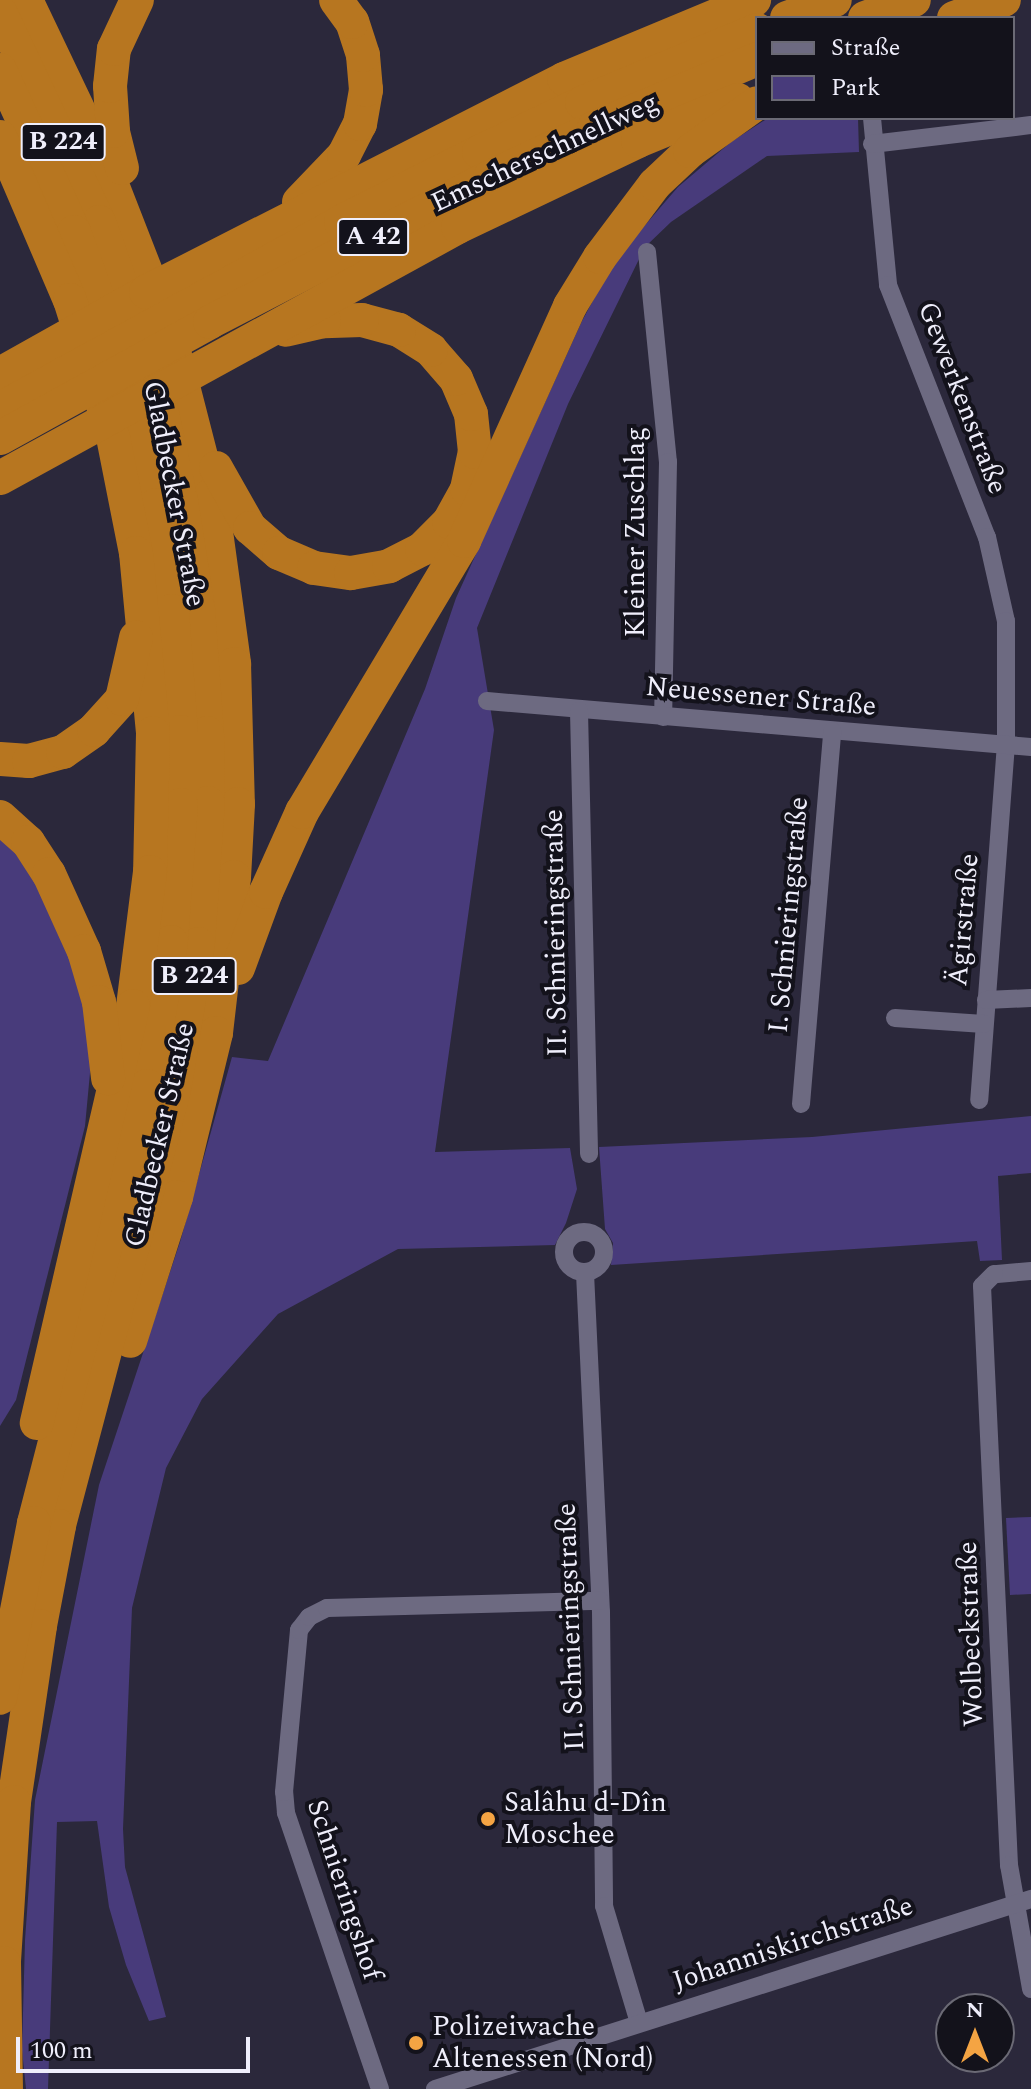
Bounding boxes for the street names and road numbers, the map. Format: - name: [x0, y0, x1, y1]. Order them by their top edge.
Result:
- street label: Emscherschnellweg: [426, 86, 664, 220]
- road number: B 224: [19, 120, 107, 164]
- road number: A 42: [337, 215, 409, 259]
- street label: Gewerkenstraße: [910, 297, 1014, 499]
- street label: Gladbecker Straße: [136, 378, 212, 610]
- street label: Kleiner Zuschlag: [619, 427, 653, 637]
- street label: Neuessener Straße: [644, 670, 878, 724]
- street label: I. Schnieringstraße: [762, 795, 816, 1035]
- street label: II. Schnieringstraße: [537, 809, 575, 1057]
- street label: Ägirstraße: [941, 852, 987, 988]
- road number: B 224: [150, 954, 238, 998]
- street label: Gladbecker Straße: [118, 1019, 202, 1251]
- street label: II. Schnieringstraße: [550, 1502, 592, 1752]
- street label: Wolbeckstraße: [951, 1541, 991, 1727]
- street label: Schnieringshof: [299, 1796, 389, 1984]
- street label: Johanniskirchstraße: [669, 1889, 917, 1999]

